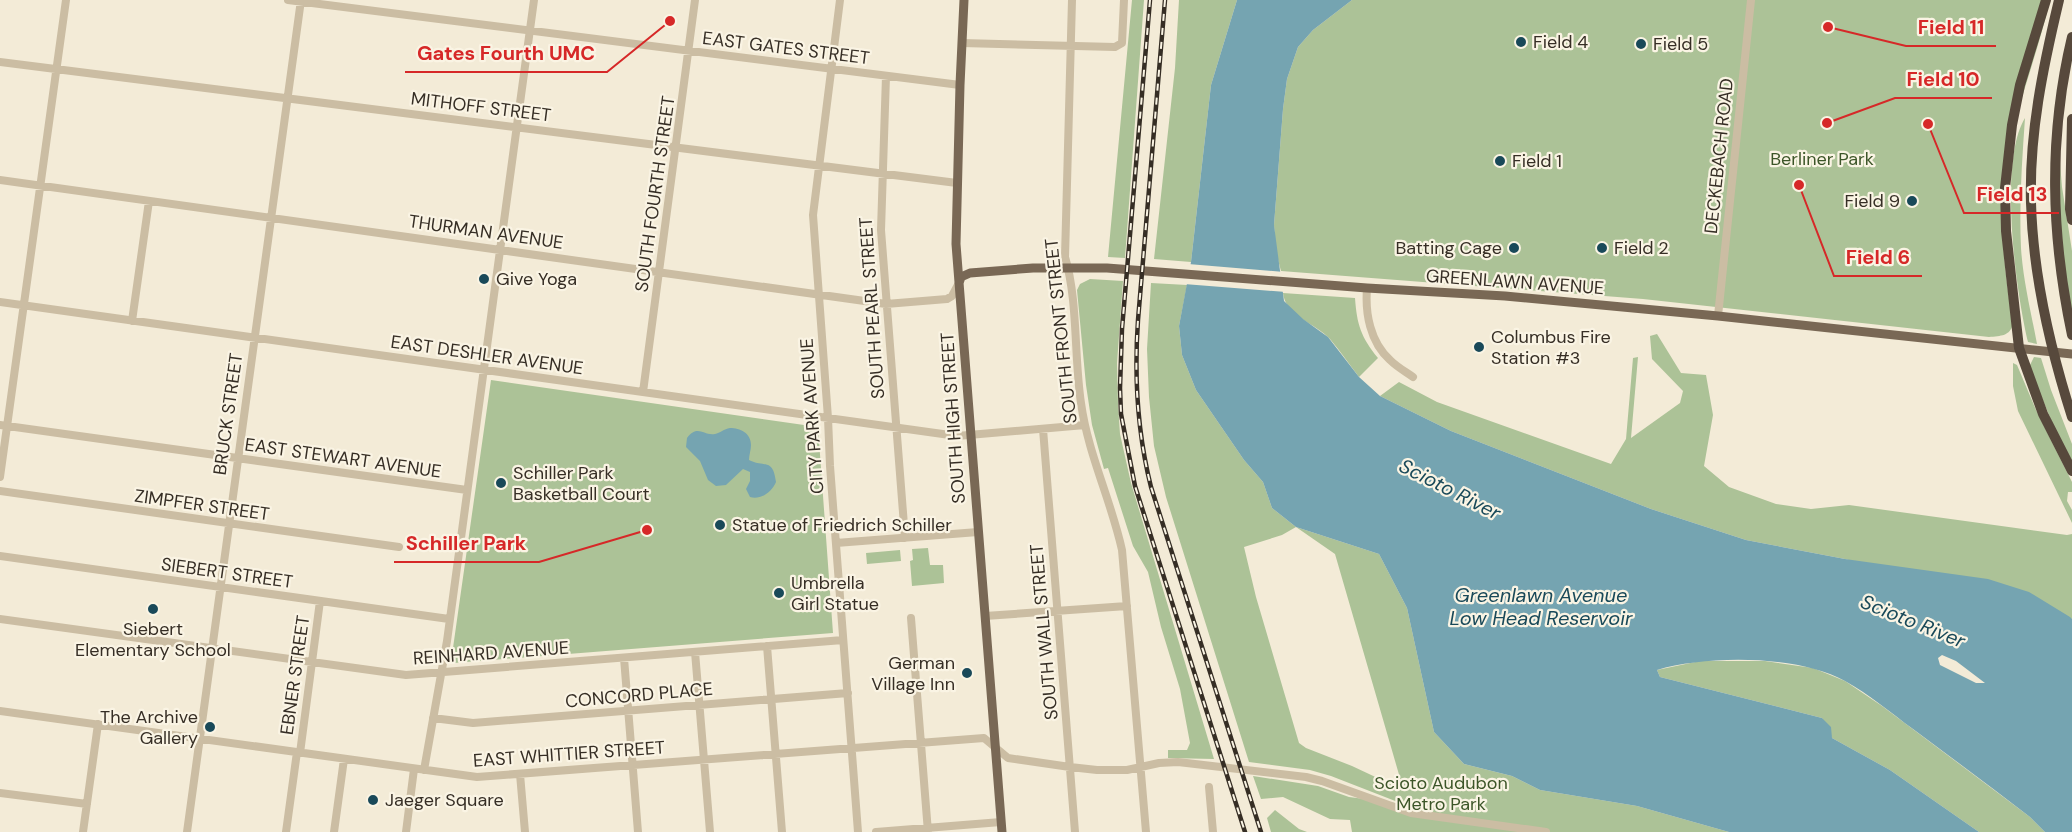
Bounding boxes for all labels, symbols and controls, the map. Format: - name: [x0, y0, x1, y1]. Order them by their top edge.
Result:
- callout: Field 11: [1906, 8, 1996, 46]
- text: Field 11: [1918, 14, 1984, 40]
- street label: EAST GATES STREET: [701, 26, 871, 70]
- place label: Field 4: [1533, 30, 1588, 54]
- place label: Field 5: [1653, 32, 1708, 56]
- callout: Gates Fourth UMC: [405, 34, 607, 72]
- marker: Field 4: [1514, 35, 1528, 49]
- marker: Field 5: [1634, 37, 1648, 51]
- text: Gates Fourth UMC: [417, 40, 595, 66]
- callout: Field 10: [1895, 60, 1992, 98]
- text: Field 10: [1906, 66, 1980, 92]
- street label: DECKEBACH ROAD: [1699, 77, 1739, 235]
- street label: MITHOFF STREET: [410, 86, 552, 128]
- street label: SOUTH FOURTH STREET: [629, 94, 681, 294]
- park label: Berliner Park: [1770, 147, 1874, 171]
- place label: Field 1: [1512, 149, 1562, 173]
- marker: Field 1: [1493, 154, 1507, 168]
- callout: Field 13: [1964, 175, 2059, 213]
- text: Field 13: [1976, 181, 2048, 207]
- place label: Field 9: [1844, 189, 1900, 213]
- marker: Field 9: [1905, 194, 1919, 208]
- street label: THURMAN AVENUE: [407, 209, 565, 255]
- street label: SOUTH PEARL STREET: [854, 216, 890, 400]
- place label: Batting Cage: [1395, 236, 1502, 260]
- place label: Field 2: [1614, 236, 1669, 260]
- street label: SOUTH FRONT STREET: [1039, 237, 1083, 425]
- callout: Field 6: [1834, 238, 1922, 276]
- marker: Batting Cage: [1507, 241, 1521, 255]
- marker: Field 2: [1595, 241, 1609, 255]
- text: Field 6: [1846, 244, 1910, 270]
- street label: GREENLAWN AVENUE: [1425, 264, 1605, 300]
- place label: Give Yoga: [496, 267, 577, 291]
- marker: Give Yoga: [477, 272, 491, 286]
- place label: Columbus Fire Station #3: [1491, 325, 1611, 370]
- street label: EAST DESHLER AVENUE: [389, 330, 585, 380]
- street label: SOUTH HIGH STREET: [935, 331, 971, 505]
- street label: CITY PARK AVENUE: [795, 337, 829, 495]
- marker: Columbus Fire Station #3: [1472, 340, 1486, 354]
- street label: BRUCK STREET: [208, 351, 248, 477]
- street label: EAST STEWART AVENUE: [243, 432, 443, 484]
- water label: Scioto River: [1395, 452, 1506, 526]
- place label: Schiller Park Basketball Court: [513, 461, 650, 506]
- marker: Schiller Park Basketball Court: [494, 476, 508, 490]
- street label: ZIMPFER STREET: [133, 484, 271, 526]
- place label: Statue of Friedrich Schiller: [732, 513, 952, 537]
- marker: Statue of Friedrich Schiller: [713, 518, 727, 532]
- callout: Schiller Park: [394, 524, 539, 562]
- text: Schiller Park: [406, 530, 527, 556]
- street label: SOUTH WALL STREET: [1024, 543, 1064, 721]
- street label: SIEBERT STREET: [160, 552, 294, 594]
- place label: Umbrella Girl Statue: [791, 571, 879, 616]
- water label: Greenlawn Avenue Low Head Reservoir: [1450, 582, 1633, 631]
- marker: Umbrella Girl Statue: [772, 586, 786, 600]
- water label: Scioto River: [1857, 588, 1970, 654]
- marker: Siebert Elementary School: [146, 602, 160, 616]
- street label: EBNER STREET: [275, 614, 315, 736]
- place label: Siebert Elementary School: [75, 617, 231, 662]
- street label: REINHARD AVENUE: [412, 636, 570, 670]
- place label: German Village Inn: [871, 651, 955, 696]
- marker: German Village Inn: [960, 666, 974, 680]
- street label: CONCORD PLACE: [564, 677, 714, 713]
- place label: The Archive Gallery: [100, 705, 198, 750]
- marker: The Archive Gallery: [203, 720, 217, 734]
- street label: EAST WHITTIER STREET: [472, 735, 666, 773]
- park label: Scioto Audubon Metro Park: [1374, 771, 1508, 816]
- place label: Jaeger Square: [385, 788, 504, 812]
- marker: Jaeger Square: [366, 793, 380, 807]

